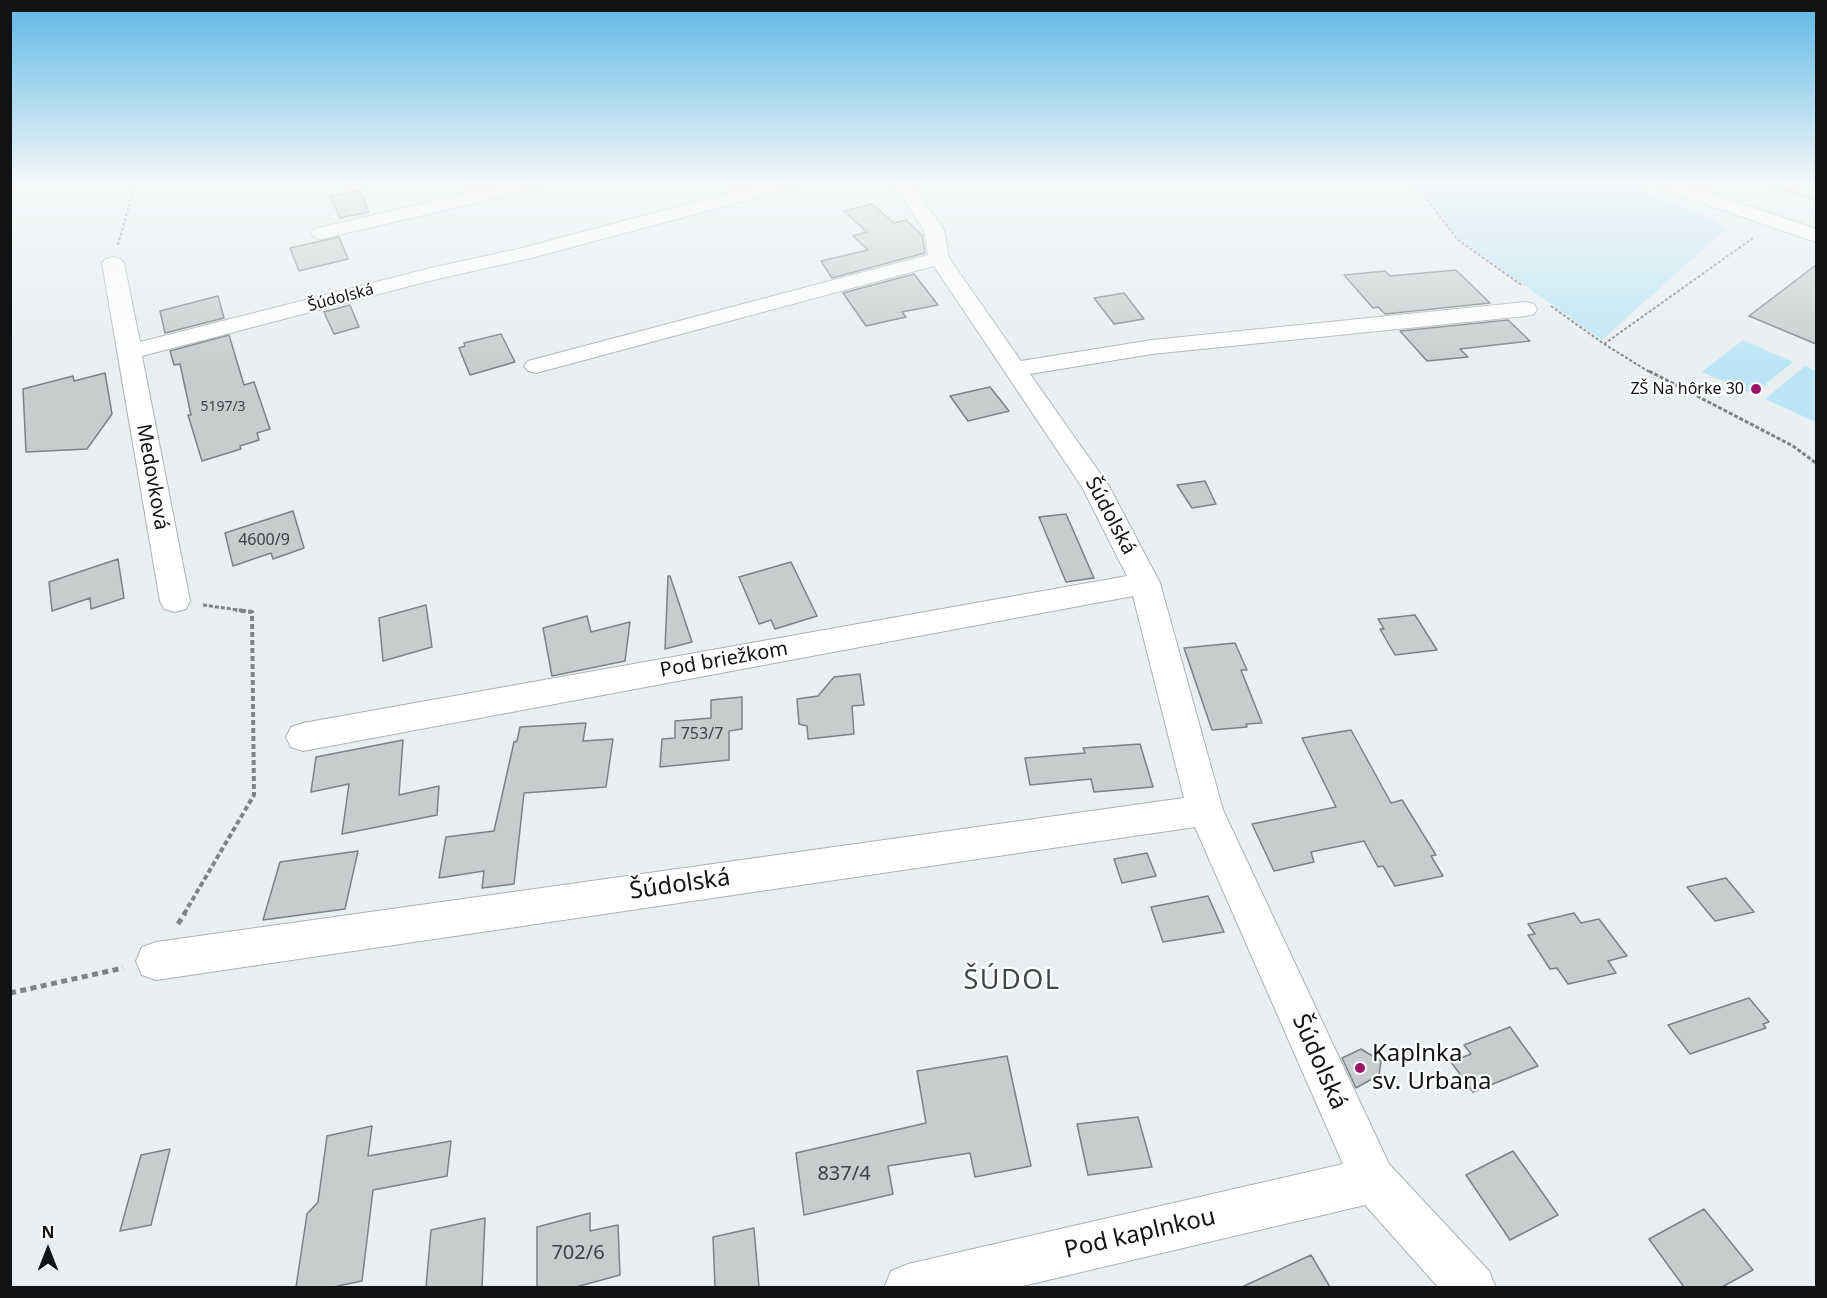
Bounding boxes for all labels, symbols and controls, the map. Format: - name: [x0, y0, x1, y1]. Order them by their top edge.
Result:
- street label: Šúdolská: [306, 280, 376, 316]
- place label: ZŠ Na hôrke 30: [1630, 379, 1744, 399]
- marker: ZŠ Na hôrke 30: [1749, 382, 1763, 396]
- house number: 5197/3: [200, 399, 246, 415]
- street label: Medovková: [131, 422, 173, 532]
- street label: Šúdolská: [1080, 473, 1140, 559]
- house number: 4600/9: [238, 530, 290, 550]
- street label: Pod briežkom: [658, 637, 790, 683]
- house number: 753/7: [681, 724, 723, 744]
- street label: Šúdolská: [628, 864, 732, 906]
- district label: ŠÚDOL: [963, 965, 1061, 997]
- street label: Šúdolská: [1285, 1010, 1353, 1114]
- place label: Kaplnka sv. Urbana: [1372, 1040, 1491, 1096]
- marker: Kaplnka sv. Urbana: [1353, 1061, 1367, 1075]
- house number: 837/4: [817, 1162, 871, 1186]
- street label: Pod kaplnkou: [1062, 1203, 1218, 1265]
- north arrow: [18, 1220, 78, 1280]
- text: N: [41, 1221, 55, 1243]
- house number: 702/6: [551, 1241, 605, 1265]

